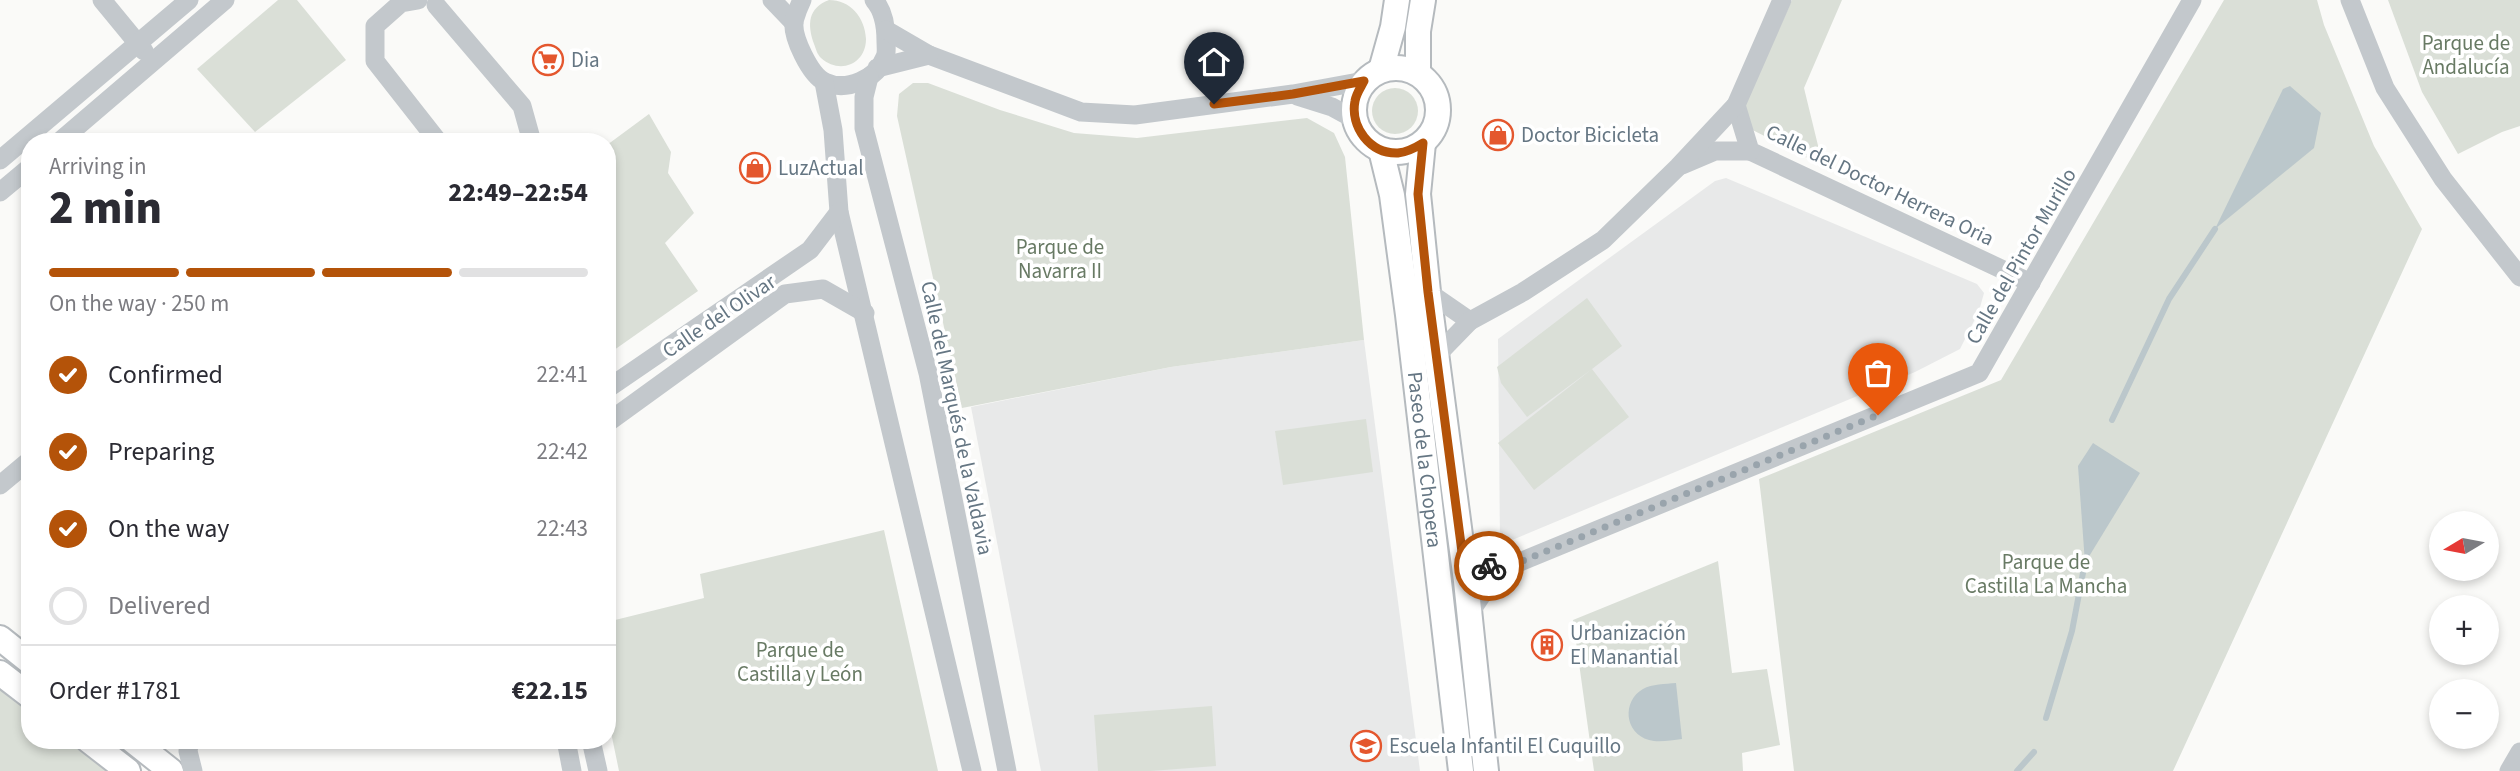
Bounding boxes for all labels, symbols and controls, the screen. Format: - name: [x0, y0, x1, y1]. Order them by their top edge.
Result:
- park label: Parque de Andalucía: [2422, 28, 2510, 82]
- pin: [1184, 32, 1244, 104]
- supermarket icon: Dia: [531, 43, 565, 77]
- icon: home: [1195, 43, 1233, 81]
- place label: Dia: [571, 45, 600, 75]
- street label: Calle del Doctor Herrera Oria: [1761, 117, 1999, 253]
- shop icon: Doctor Bicicleta: [1481, 118, 1515, 152]
- place label: Doctor Bicicleta: [1521, 120, 1659, 150]
- text: Arriving in: [49, 150, 147, 183]
- shop icon: LuzActual: [738, 151, 772, 185]
- place label: LuzActual: [778, 153, 864, 183]
- street label: Calle del Pintor Murillo: [1958, 162, 2084, 350]
- text: 22:49–22:54: [448, 174, 588, 211]
- text: 2 min: [49, 176, 162, 241]
- park label: Parque de Navarra II: [1016, 232, 1104, 286]
- street label: Calle del Olivar: [656, 266, 782, 365]
- street label: Calle del Marqués de la Valdavia: [913, 278, 1001, 558]
- text: On the way · 250 m: [49, 287, 229, 320]
- pin: [1848, 343, 1908, 415]
- icon: bag: [1859, 354, 1897, 392]
- icon: check: [49, 356, 87, 394]
- text: Confirmed: [108, 356, 223, 393]
- text: 22:41: [537, 358, 588, 391]
- street label: Paseo de la Chopera: [1400, 370, 1450, 549]
- icon: check: [49, 433, 87, 471]
- text: Preparing: [108, 433, 214, 470]
- text: 22:42: [537, 435, 588, 468]
- icon: check: [49, 510, 87, 548]
- text: On the way: [108, 510, 229, 547]
- north arrow: [2429, 511, 2499, 581]
- map controls: [2429, 511, 2499, 749]
- text: 22:43: [537, 512, 588, 545]
- courier: [1454, 531, 1524, 601]
- icon: bike: [1470, 547, 1508, 585]
- park label: Parque de Castilla La Mancha: [1965, 547, 2127, 601]
- text: Delivered: [108, 587, 211, 624]
- button: +: [2429, 595, 2499, 665]
- place label: Urbanización El Manantial: [1570, 618, 1686, 672]
- building icon: Urbanización El Manantial: [1530, 628, 1564, 662]
- park label: Parque de Castilla y León: [737, 635, 863, 689]
- text: Order #1781: [49, 672, 181, 709]
- text: €22.15: [512, 672, 588, 709]
- button: −: [2429, 679, 2499, 749]
- school or university icon: Escuela Infantil El Cuquillo: [1349, 729, 1383, 763]
- place label: Escuela Infantil El Cuquillo: [1389, 731, 1621, 761]

